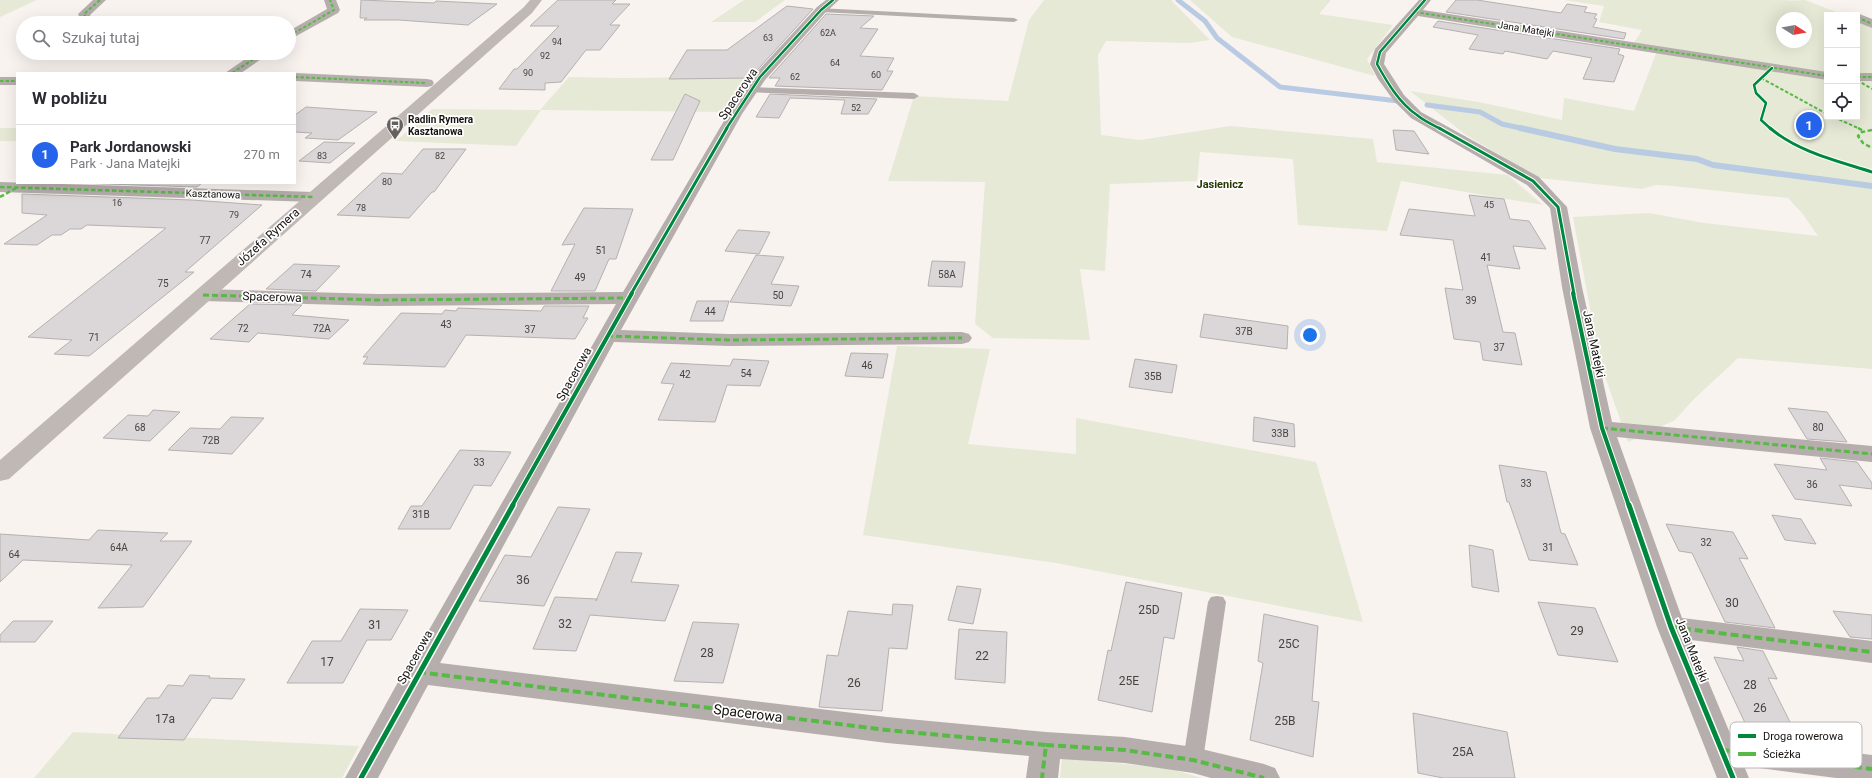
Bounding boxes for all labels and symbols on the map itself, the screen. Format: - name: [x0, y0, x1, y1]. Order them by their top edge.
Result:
- north arrow: [1776, 12, 1812, 48]
- street label: Jana Matejki: [1497, 19, 1555, 39]
- house number: 62A: [820, 28, 836, 38]
- house number: 63: [763, 33, 773, 43]
- house number: 94: [552, 37, 562, 47]
- house number: 92: [540, 51, 550, 61]
- house number: 64: [830, 58, 840, 68]
- street label: Spacerowa: [716, 65, 760, 123]
- house number: 90: [523, 68, 533, 78]
- house number: 60: [871, 70, 881, 80]
- house number: 62: [790, 72, 800, 82]
- house number: 52: [851, 103, 861, 113]
- pin: 1: [1796, 110, 1822, 140]
- place label: Radlin Rymera Kasztanowa: [408, 114, 474, 137]
- bus stop icon: Radlin Rymera Kasztanowa: [385, 115, 405, 140]
- house number: 83: [317, 151, 327, 161]
- house number: 82: [435, 151, 445, 161]
- house number: 80: [382, 177, 392, 187]
- district label: Jasienicz: [1197, 178, 1244, 191]
- street label: Kasztanowa: [185, 188, 241, 200]
- house number: 16: [112, 198, 122, 208]
- house number: 45: [1484, 200, 1494, 210]
- house number: 78: [356, 203, 366, 213]
- street label: Józefa Rymera: [234, 205, 302, 269]
- house number: 79: [229, 210, 239, 220]
- house number: 77: [199, 235, 211, 246]
- house number: 51: [595, 245, 607, 256]
- house number: 41: [1480, 252, 1492, 263]
- house number: 74: [300, 269, 312, 280]
- house number: 58A: [938, 269, 956, 280]
- house number: 49: [574, 272, 586, 283]
- house number: 75: [157, 278, 169, 289]
- street label: Spacerowa: [242, 289, 302, 305]
- house number: 50: [772, 290, 784, 301]
- house number: 39: [1465, 295, 1477, 306]
- house number: 44: [704, 306, 716, 317]
- street label: Jana Matejki: [1580, 309, 1608, 379]
- house number: 43: [440, 319, 452, 330]
- house number: 72: [237, 323, 249, 334]
- house number: 72A: [313, 323, 331, 334]
- house number: 37: [524, 324, 536, 335]
- your location: [1300, 325, 1320, 345]
- house number: 37B: [1235, 326, 1253, 337]
- house number: 71: [88, 332, 100, 343]
- house number: 37: [1493, 342, 1505, 353]
- street label: Spacerowa: [553, 345, 595, 403]
- house number: 46: [861, 360, 873, 371]
- house number: 54: [740, 368, 752, 379]
- house number: 42: [679, 369, 691, 380]
- house number: 35B: [1144, 371, 1162, 382]
- house number: 68: [134, 422, 146, 433]
- house number: 80: [1812, 422, 1824, 433]
- house number: 33B: [1271, 428, 1289, 439]
- house number: 72B: [202, 435, 220, 446]
- house number: 33: [473, 457, 485, 468]
- house number: 33: [1520, 478, 1532, 489]
- house number: 36: [1806, 479, 1818, 490]
- house number: 31B: [412, 509, 430, 520]
- house number: 32: [1700, 537, 1712, 548]
- house number: 64A: [110, 542, 128, 553]
- house number: 31: [1542, 542, 1554, 553]
- house number: 64: [8, 549, 20, 560]
- house number: 36: [516, 573, 530, 587]
- house number: 30: [1725, 596, 1739, 610]
- house number: 25D: [1138, 603, 1160, 617]
- street label: Jana Matejki: [1673, 616, 1711, 684]
- house number: 32: [558, 617, 572, 631]
- house number: 31: [368, 618, 382, 632]
- house number: 29: [1570, 624, 1584, 638]
- street label: Spacerowa: [394, 628, 436, 686]
- house number: 25C: [1278, 637, 1300, 651]
- house number: 28: [700, 646, 714, 660]
- house number: 22: [975, 649, 989, 663]
- house number: 17: [320, 655, 334, 669]
- house number: 25E: [1119, 674, 1139, 688]
- house number: 26: [847, 676, 861, 690]
- house number: 28: [1743, 678, 1757, 692]
- street label: Spacerowa: [713, 701, 783, 725]
- house number: 26: [1753, 701, 1767, 715]
- house number: 17a: [155, 712, 175, 726]
- house number: 25B: [1275, 714, 1295, 728]
- legend: [1730, 722, 1862, 768]
- text: Droga rowerowa: [1763, 730, 1843, 743]
- house number: 25A: [1452, 745, 1474, 759]
- text: Ścieżka: [1763, 748, 1801, 761]

